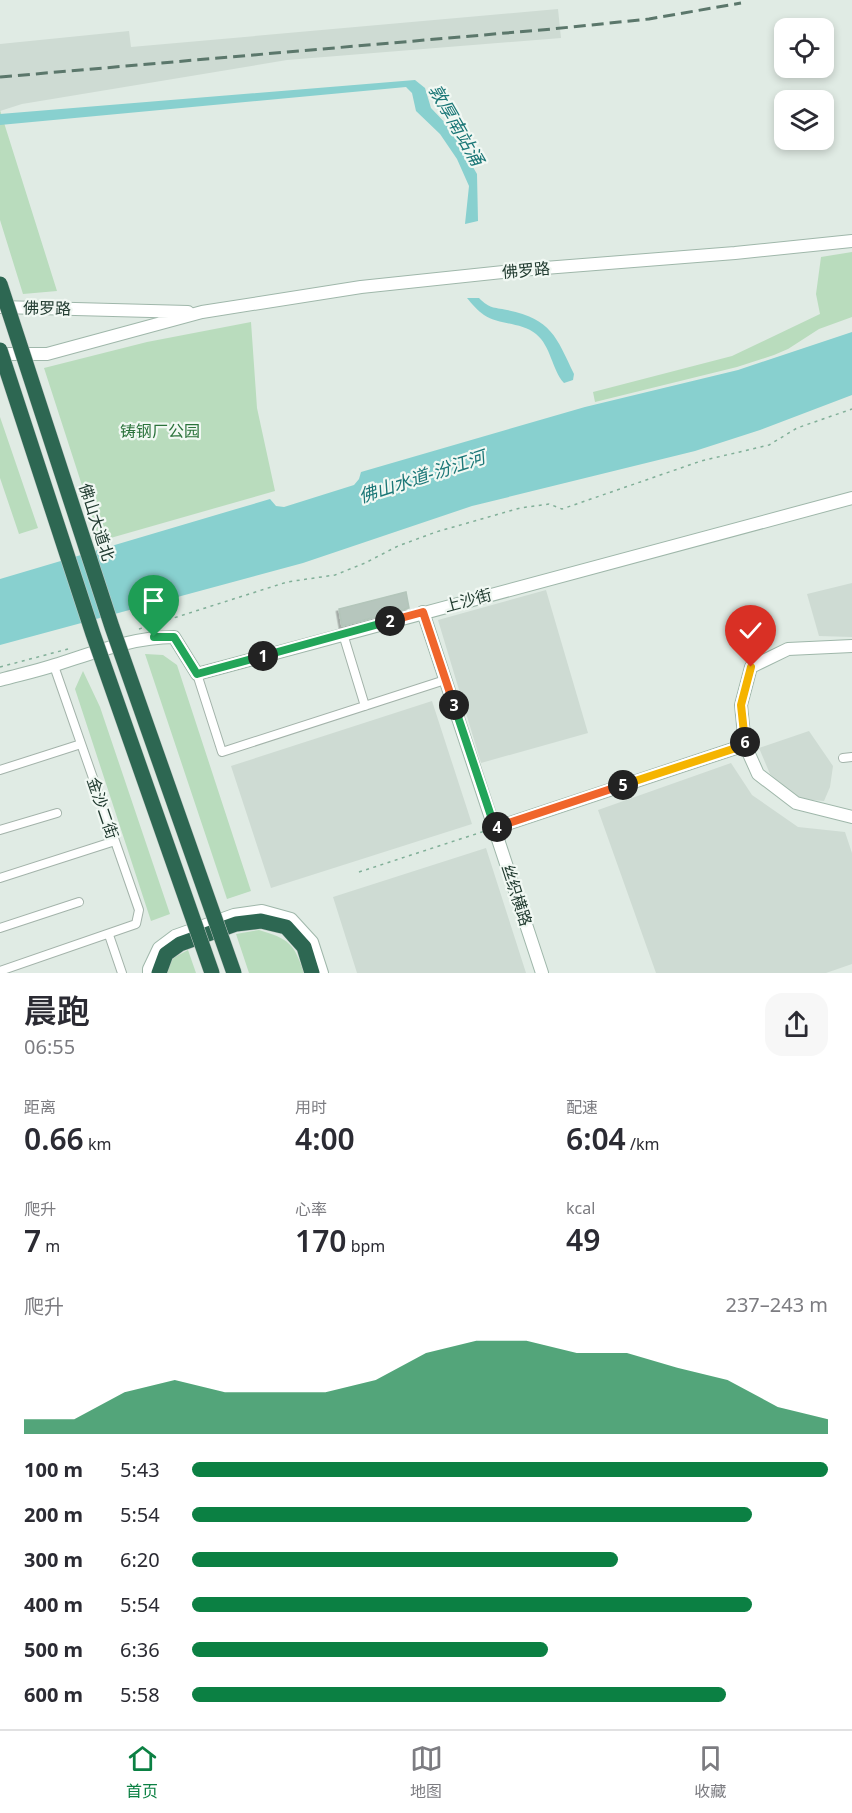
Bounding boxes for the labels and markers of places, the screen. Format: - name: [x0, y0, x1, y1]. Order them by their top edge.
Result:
- pin: [128, 575, 179, 637]
- pin: [725, 605, 776, 667]
- pin: 2: [375, 606, 405, 636]
- pin: 1: [248, 641, 278, 671]
- pin: 3: [439, 690, 469, 720]
- pin: 6: [730, 727, 760, 757]
- pin: 5: [608, 770, 638, 800]
- pin: 4: [482, 812, 512, 842]

